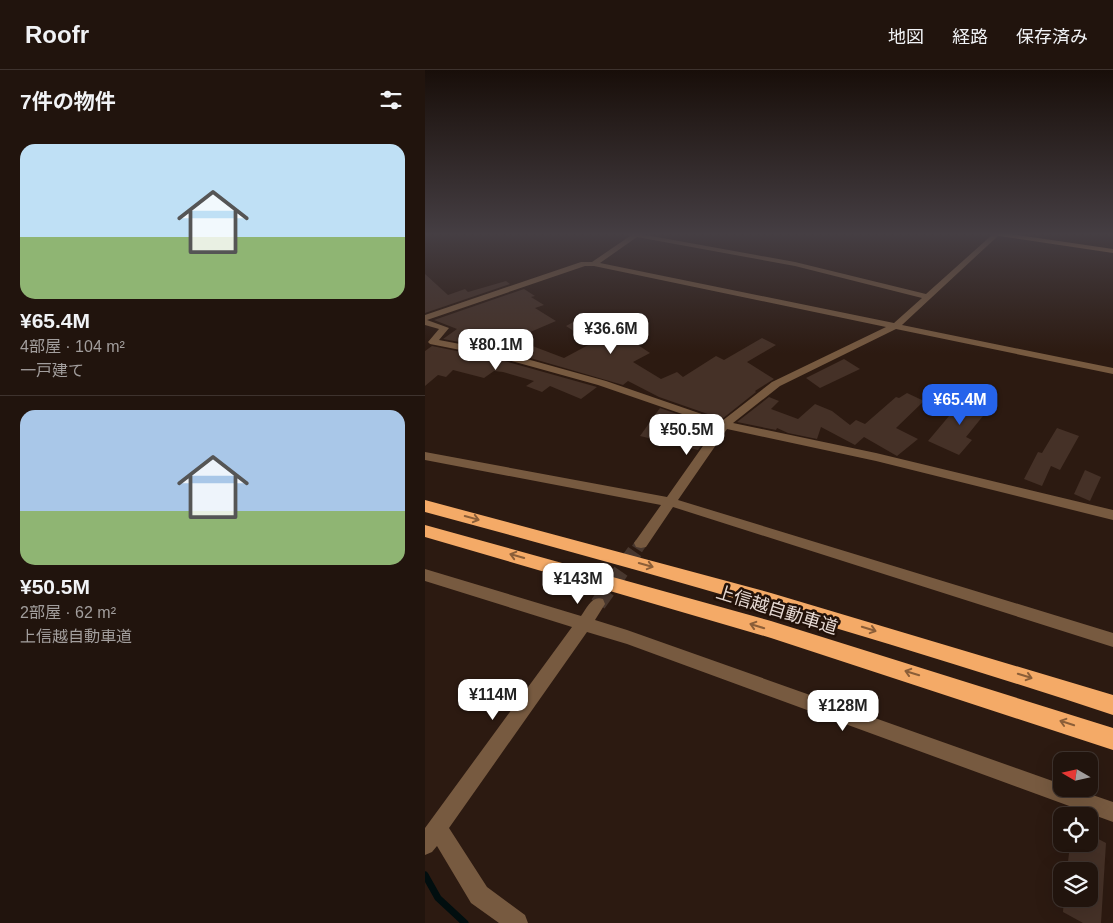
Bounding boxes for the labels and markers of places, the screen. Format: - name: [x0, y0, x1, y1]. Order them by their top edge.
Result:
- pin: ¥36.6M: [570, 312, 652, 355]
- pin: ¥80.1M: [455, 328, 537, 371]
- pin: ¥65.4M: [919, 384, 1001, 426]
- pin: ¥50.5M: [646, 414, 728, 456]
- pin: ¥143M: [543, 562, 613, 605]
- pin: ¥114M: [458, 678, 528, 721]
- pin: ¥128M: [808, 690, 878, 732]

